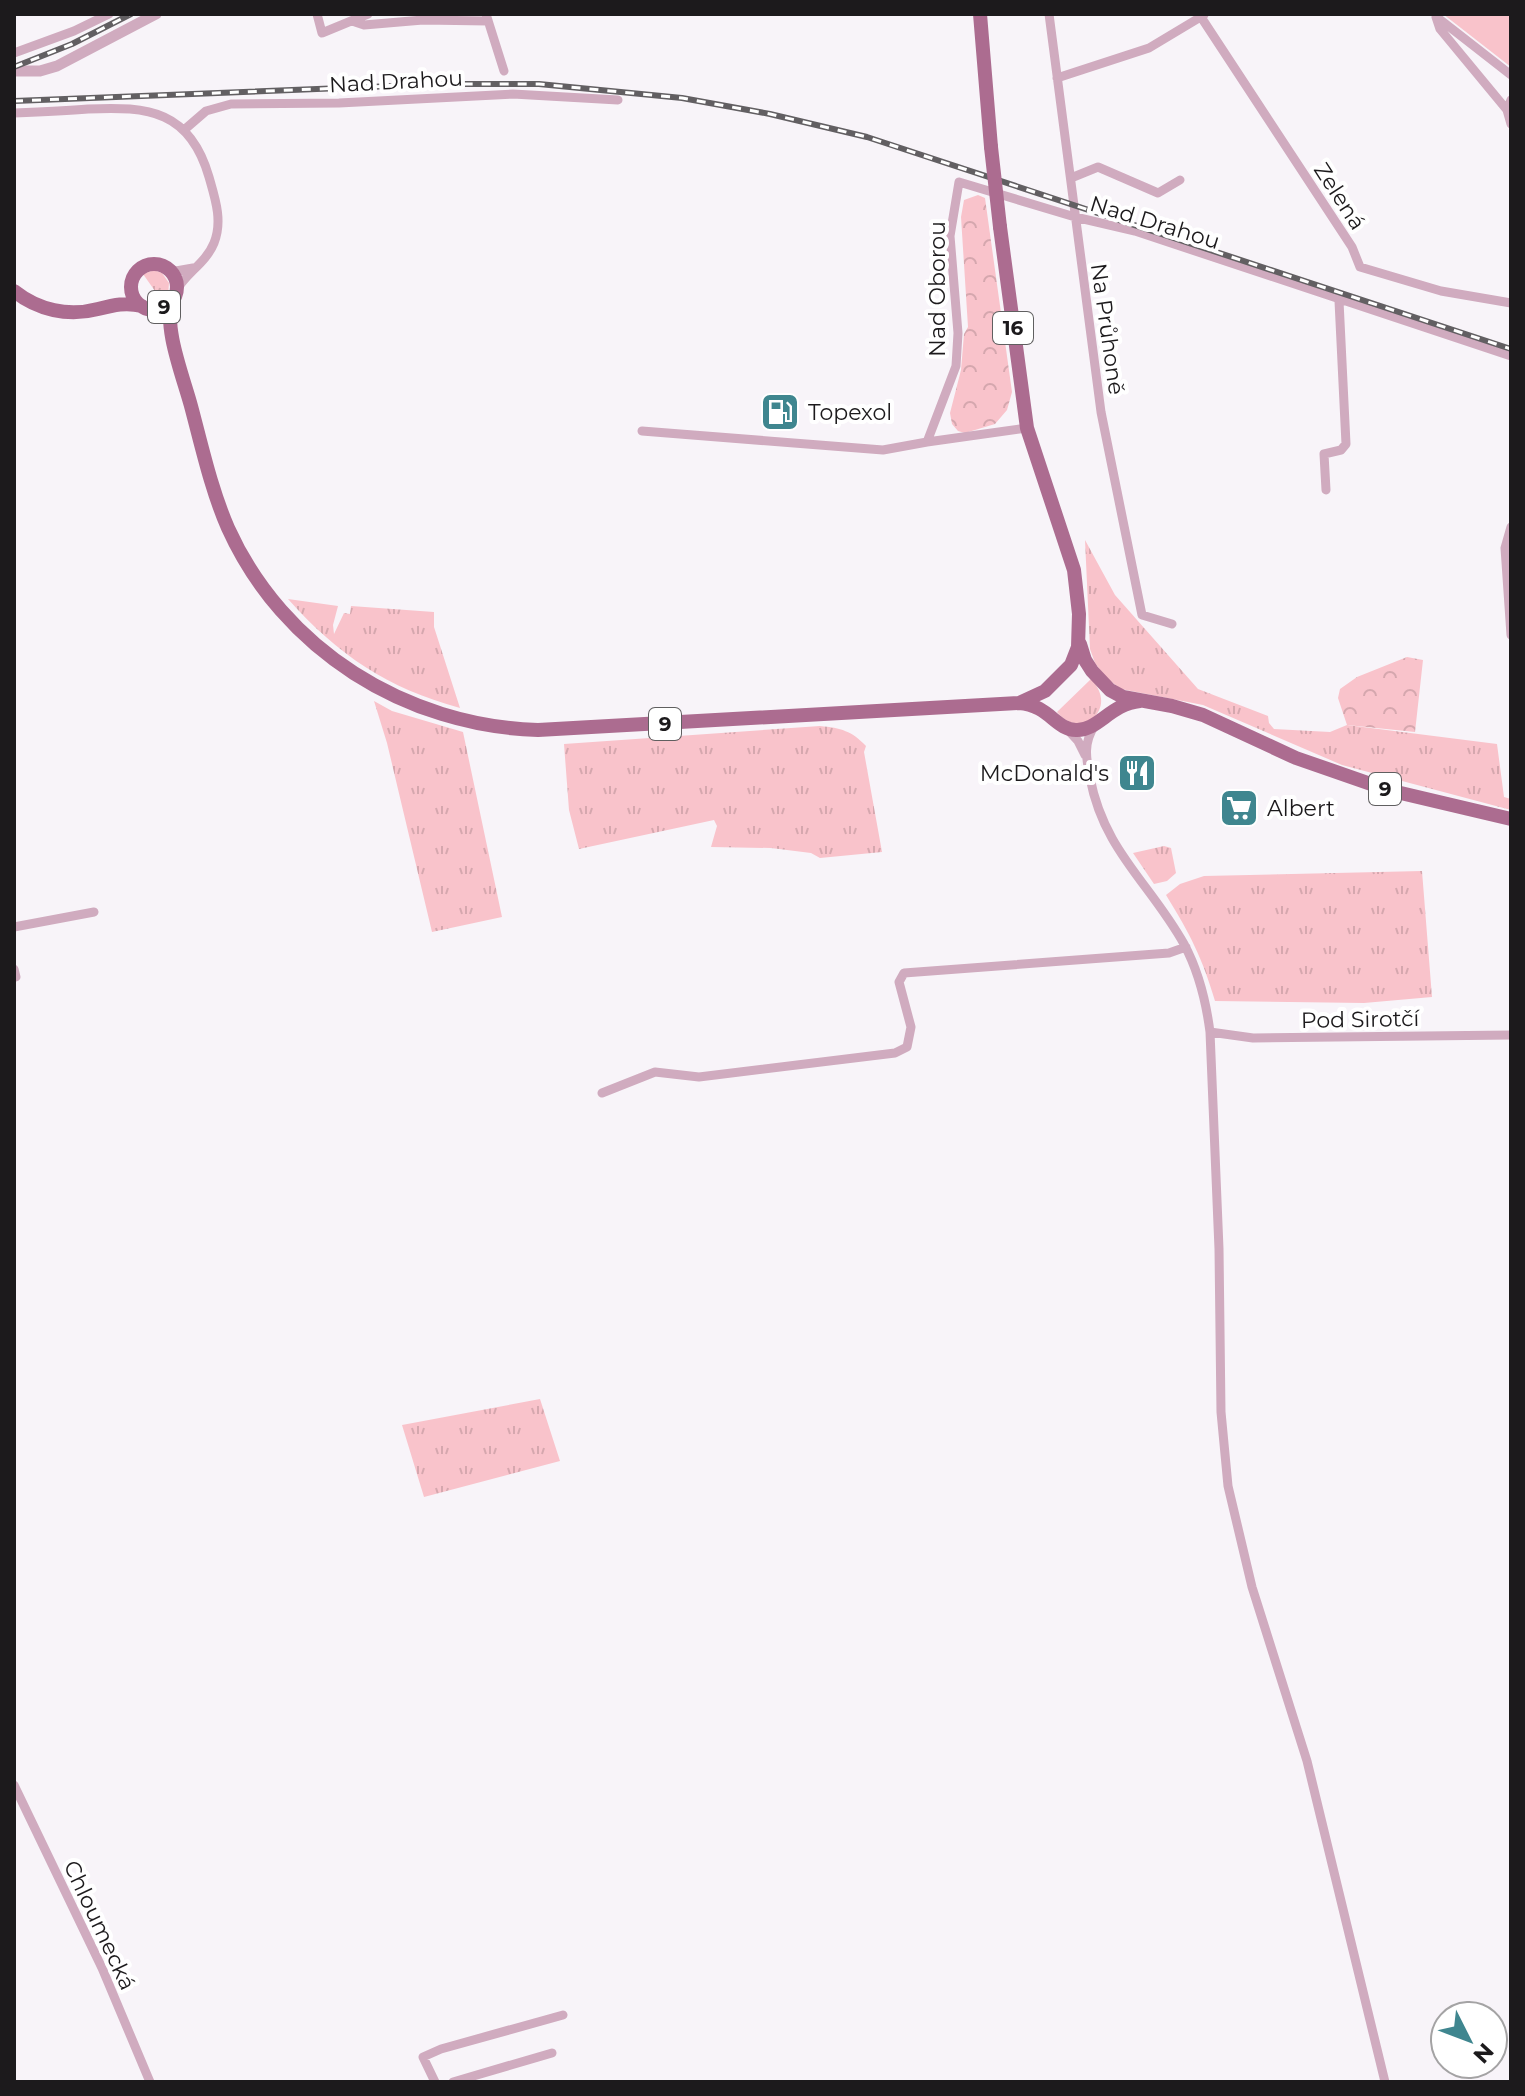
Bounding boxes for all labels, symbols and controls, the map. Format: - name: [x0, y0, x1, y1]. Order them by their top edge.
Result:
- street label: Nad Drahou: [328, 65, 464, 98]
- street label: Zelená: [1308, 158, 1371, 235]
- street label: Nad Drahou: [1087, 190, 1223, 255]
- street label: Nad Oborou: [924, 221, 951, 357]
- street label: Na Průhoně: [1085, 262, 1130, 396]
- road number: 9: [148, 291, 180, 323]
- road number: 16: [993, 312, 1033, 344]
- fuel station icon: Topexol: [759, 391, 801, 433]
- place label: Topexol: [808, 399, 892, 426]
- road number: 9: [649, 708, 681, 740]
- restaurant icon: McDonald's: [1116, 752, 1158, 794]
- place label: McDonald's: [980, 760, 1109, 787]
- road number: 9: [1369, 773, 1401, 805]
- supermarket icon: Albert: [1218, 787, 1260, 829]
- place label: Albert: [1267, 795, 1335, 822]
- street label: Pod Sirotčí: [1301, 1005, 1421, 1034]
- street label: Chloumecká: [58, 1856, 141, 1994]
- north arrow: [1429, 2000, 1509, 2080]
- text: N: [1468, 2037, 1499, 2069]

